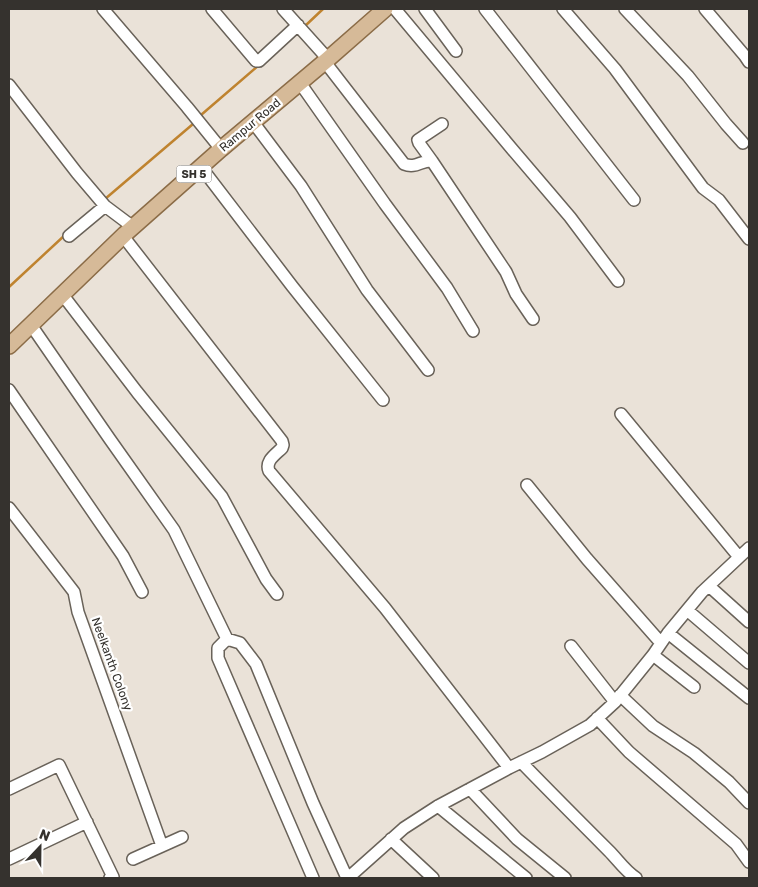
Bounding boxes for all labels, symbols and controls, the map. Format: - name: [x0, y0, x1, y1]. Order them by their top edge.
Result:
- street label: Rampur Road: [217, 95, 283, 155]
- road number: SH 5: [176, 165, 212, 182]
- street label: Neelkanth Colony: [89, 616, 135, 713]
- north arrow: [15, 822, 65, 872]
- text: N: [37, 826, 53, 845]

